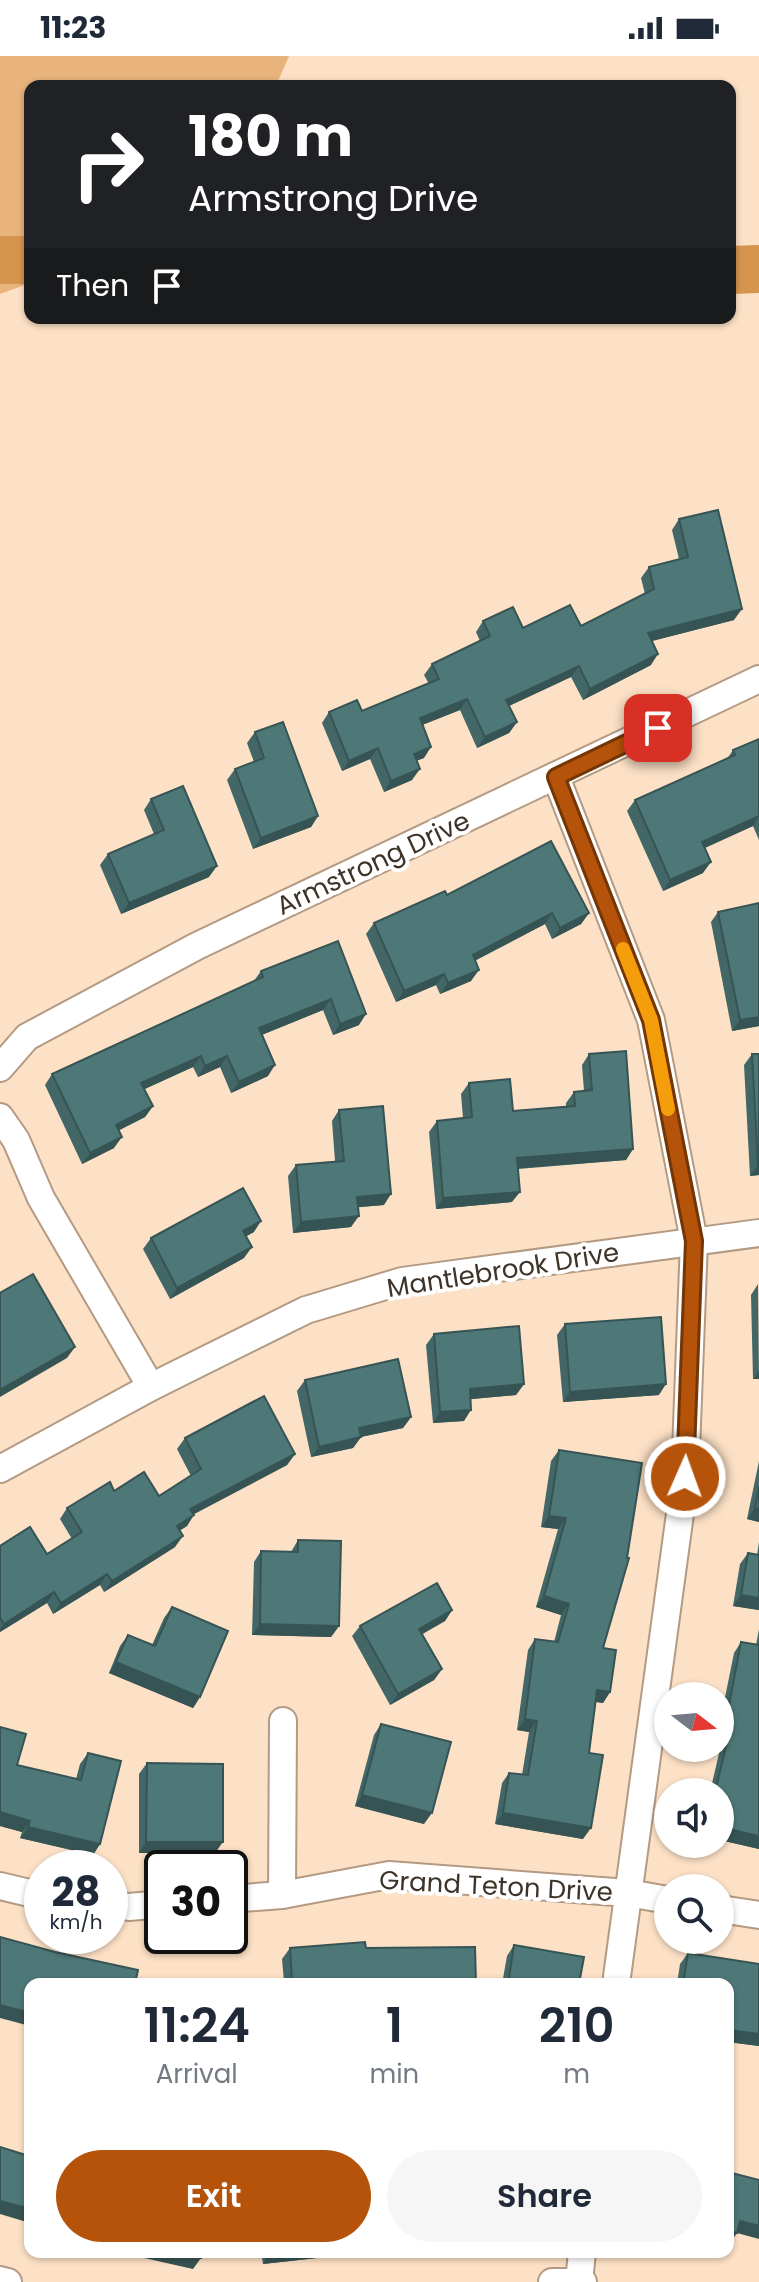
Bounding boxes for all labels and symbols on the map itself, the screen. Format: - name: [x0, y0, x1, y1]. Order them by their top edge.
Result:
- pin: [624, 694, 692, 762]
- street label: Armstrong Drive: [270, 802, 476, 924]
- street label: Mantlebrook Drive: [384, 1234, 622, 1306]
- position arrow: [643, 1435, 727, 1519]
- north arrow: [654, 1682, 734, 1762]
- speed limit sign: 30: [144, 1850, 248, 1954]
- street label: Grand Teton Drive: [378, 1862, 614, 1910]

